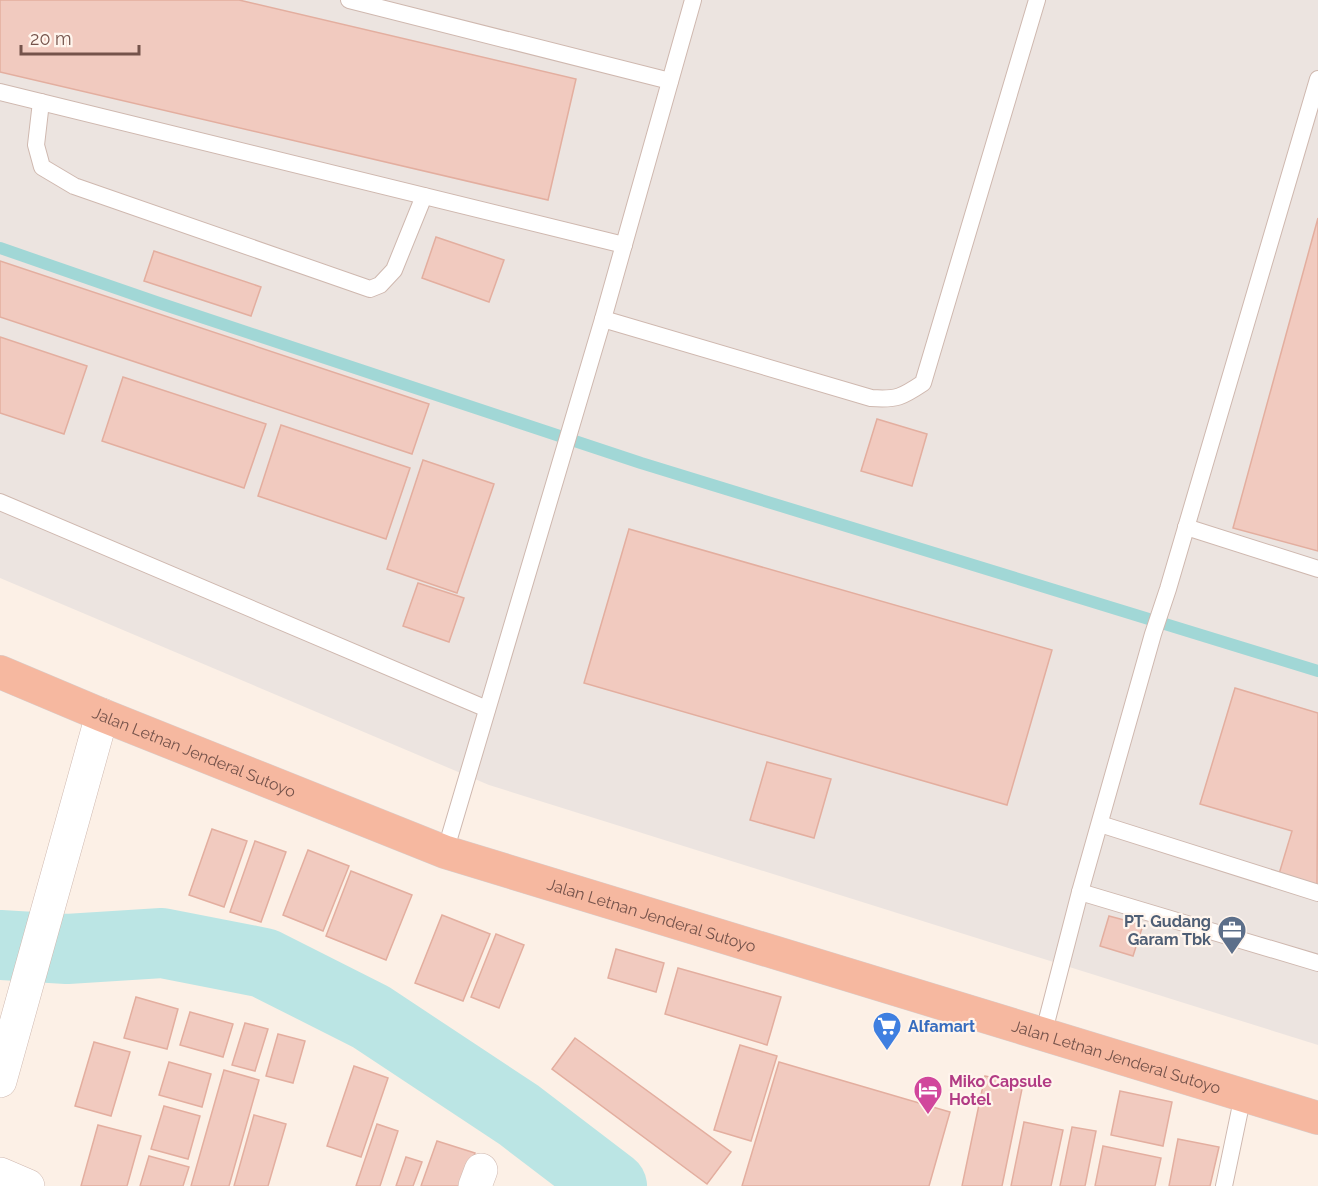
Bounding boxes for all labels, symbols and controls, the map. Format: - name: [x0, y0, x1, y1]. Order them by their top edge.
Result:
- scale bar: [21, 18, 140, 56]
- text: 20 m: [30, 28, 72, 49]
- street label: Jalan Letnan Jenderal Sutoyo: [90, 703, 298, 801]
- street label: Jalan Letnan Jenderal Sutoyo: [545, 875, 758, 956]
- place label: PT. Gudang Garam Tbk: [1124, 912, 1211, 949]
- office icon: PT. Gudang Garam Tbk: [1216, 914, 1248, 956]
- supermarket icon: Alfamart: [871, 1010, 903, 1052]
- street label: Jalan Letnan Jenderal Sutoyo: [1010, 1016, 1223, 1098]
- place label: Alfamart: [908, 1017, 975, 1036]
- place label: Miko Capsule Hotel: [949, 1072, 1052, 1109]
- hotel icon: Miko Capsule Hotel: [912, 1074, 944, 1116]

